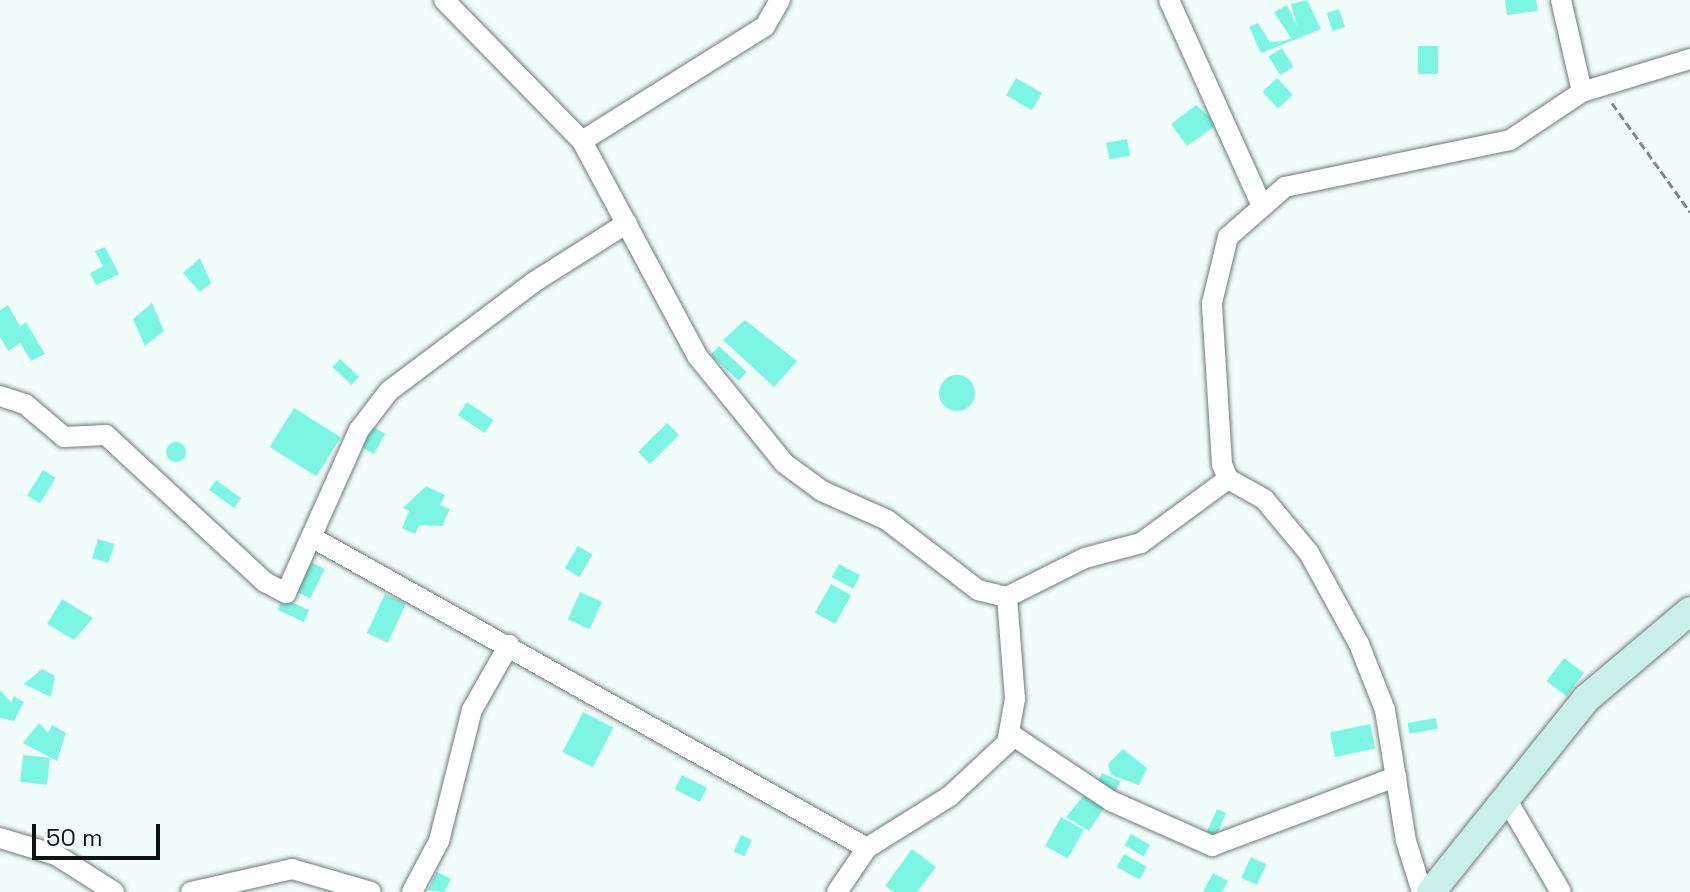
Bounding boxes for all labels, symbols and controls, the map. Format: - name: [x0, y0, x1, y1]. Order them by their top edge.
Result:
- scale bar: [36, 808, 164, 858]
- text: 50 m: [46, 822, 103, 853]

